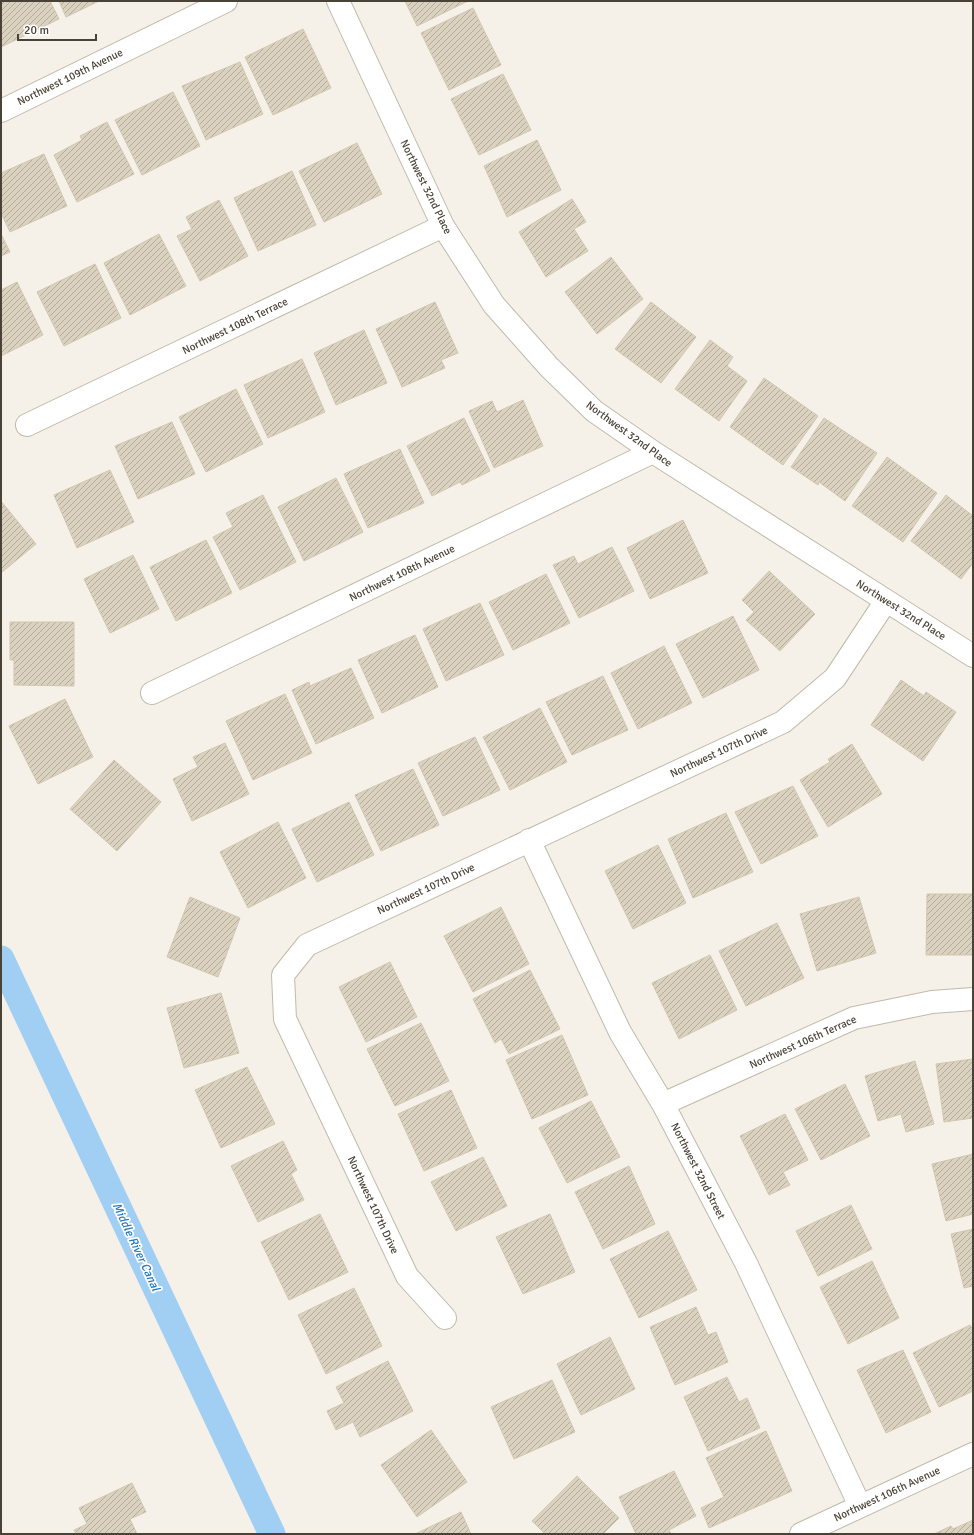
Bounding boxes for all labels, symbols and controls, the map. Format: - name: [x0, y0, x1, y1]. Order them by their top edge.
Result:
- scale bar: [18, 16, 96, 42]
- text: 20 m: [24, 23, 49, 38]
- street label: Northwest 109th Avenue: [15, 46, 125, 108]
- street label: Northwest 32nd Place: [398, 138, 454, 236]
- street label: Northwest 108th Terrace: [180, 295, 290, 357]
- street label: Northwest 32nd Place: [583, 398, 675, 470]
- street label: Northwest 108th Avenue: [347, 542, 457, 604]
- street label: Northwest 32nd Place: [854, 577, 948, 643]
- street label: Northwest 107th Drive: [668, 724, 770, 780]
- street label: Northwest 107th Drive: [375, 861, 477, 917]
- street label: Northwest 106th Terrace: [747, 1013, 859, 1071]
- street label: Northwest 32nd Street: [668, 1121, 728, 1221]
- street label: Northwest 107th Drive: [345, 1154, 401, 1256]
- water label: Middle River Canal: [109, 1200, 164, 1295]
- street label: Northwest 106th Avenue: [832, 1464, 942, 1524]

